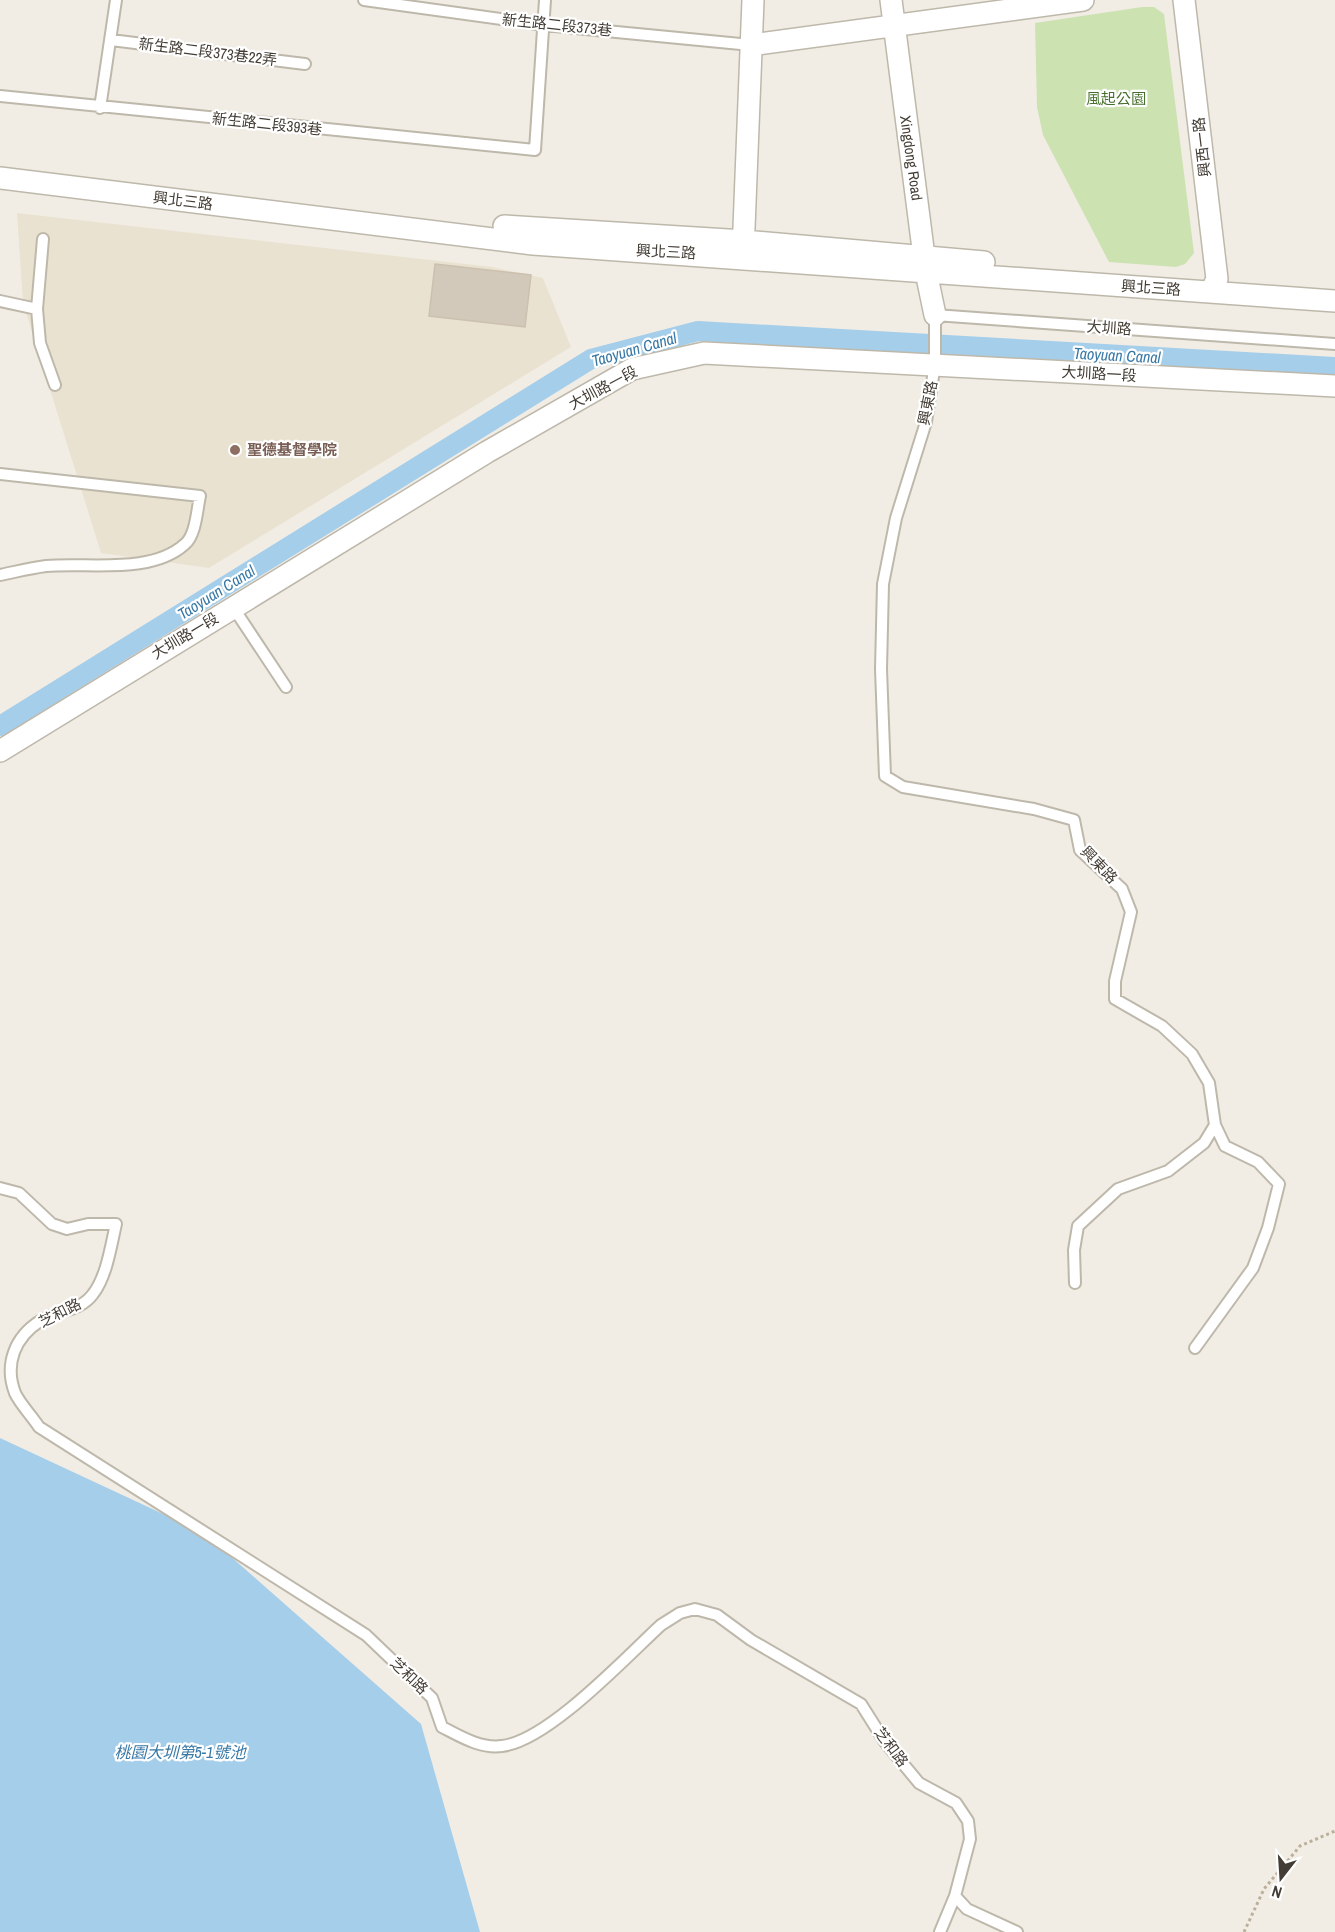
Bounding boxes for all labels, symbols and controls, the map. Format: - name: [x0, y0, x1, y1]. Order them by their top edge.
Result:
- street label: 新生路二段373巷: [501, 8, 613, 41]
- street label: 新生路二段373巷22弄: [138, 33, 278, 70]
- park label: 風起公園: [1086, 88, 1146, 109]
- street label: 新生路二段393巷: [211, 107, 323, 140]
- street label: Xingdong Road: [895, 114, 928, 202]
- street label: 興西一路: [1187, 116, 1216, 178]
- street label: 興北三路: [152, 186, 214, 215]
- street label: 興北三路: [636, 239, 697, 264]
- street label: 興北三路: [1120, 275, 1182, 300]
- street label: 大圳路: [1086, 315, 1132, 340]
- water label: Taoyuan Canal: [589, 326, 680, 372]
- water label: Taoyuan Canal: [1073, 342, 1162, 368]
- street label: 大圳路一段: [565, 361, 641, 414]
- street label: 大圳路一段: [1061, 361, 1137, 386]
- street label: 興東路: [913, 379, 942, 427]
- place label: 聖德基督學院: [247, 439, 337, 460]
- marker: 聖德基督學院: [228, 443, 242, 457]
- water label: Taoyuan Canal: [173, 559, 260, 624]
- street label: 大圳路一段: [147, 607, 222, 664]
- street label: 興東路: [1076, 841, 1123, 888]
- street label: 芝和路: [35, 1293, 85, 1332]
- street label: 芝和路: [386, 1652, 433, 1699]
- street label: 芝和路: [869, 1722, 913, 1771]
- water label: 桃園大圳第5-1號池: [115, 1741, 247, 1763]
- north arrow: [1251, 1848, 1311, 1908]
- text: N: [1269, 1880, 1284, 1904]

